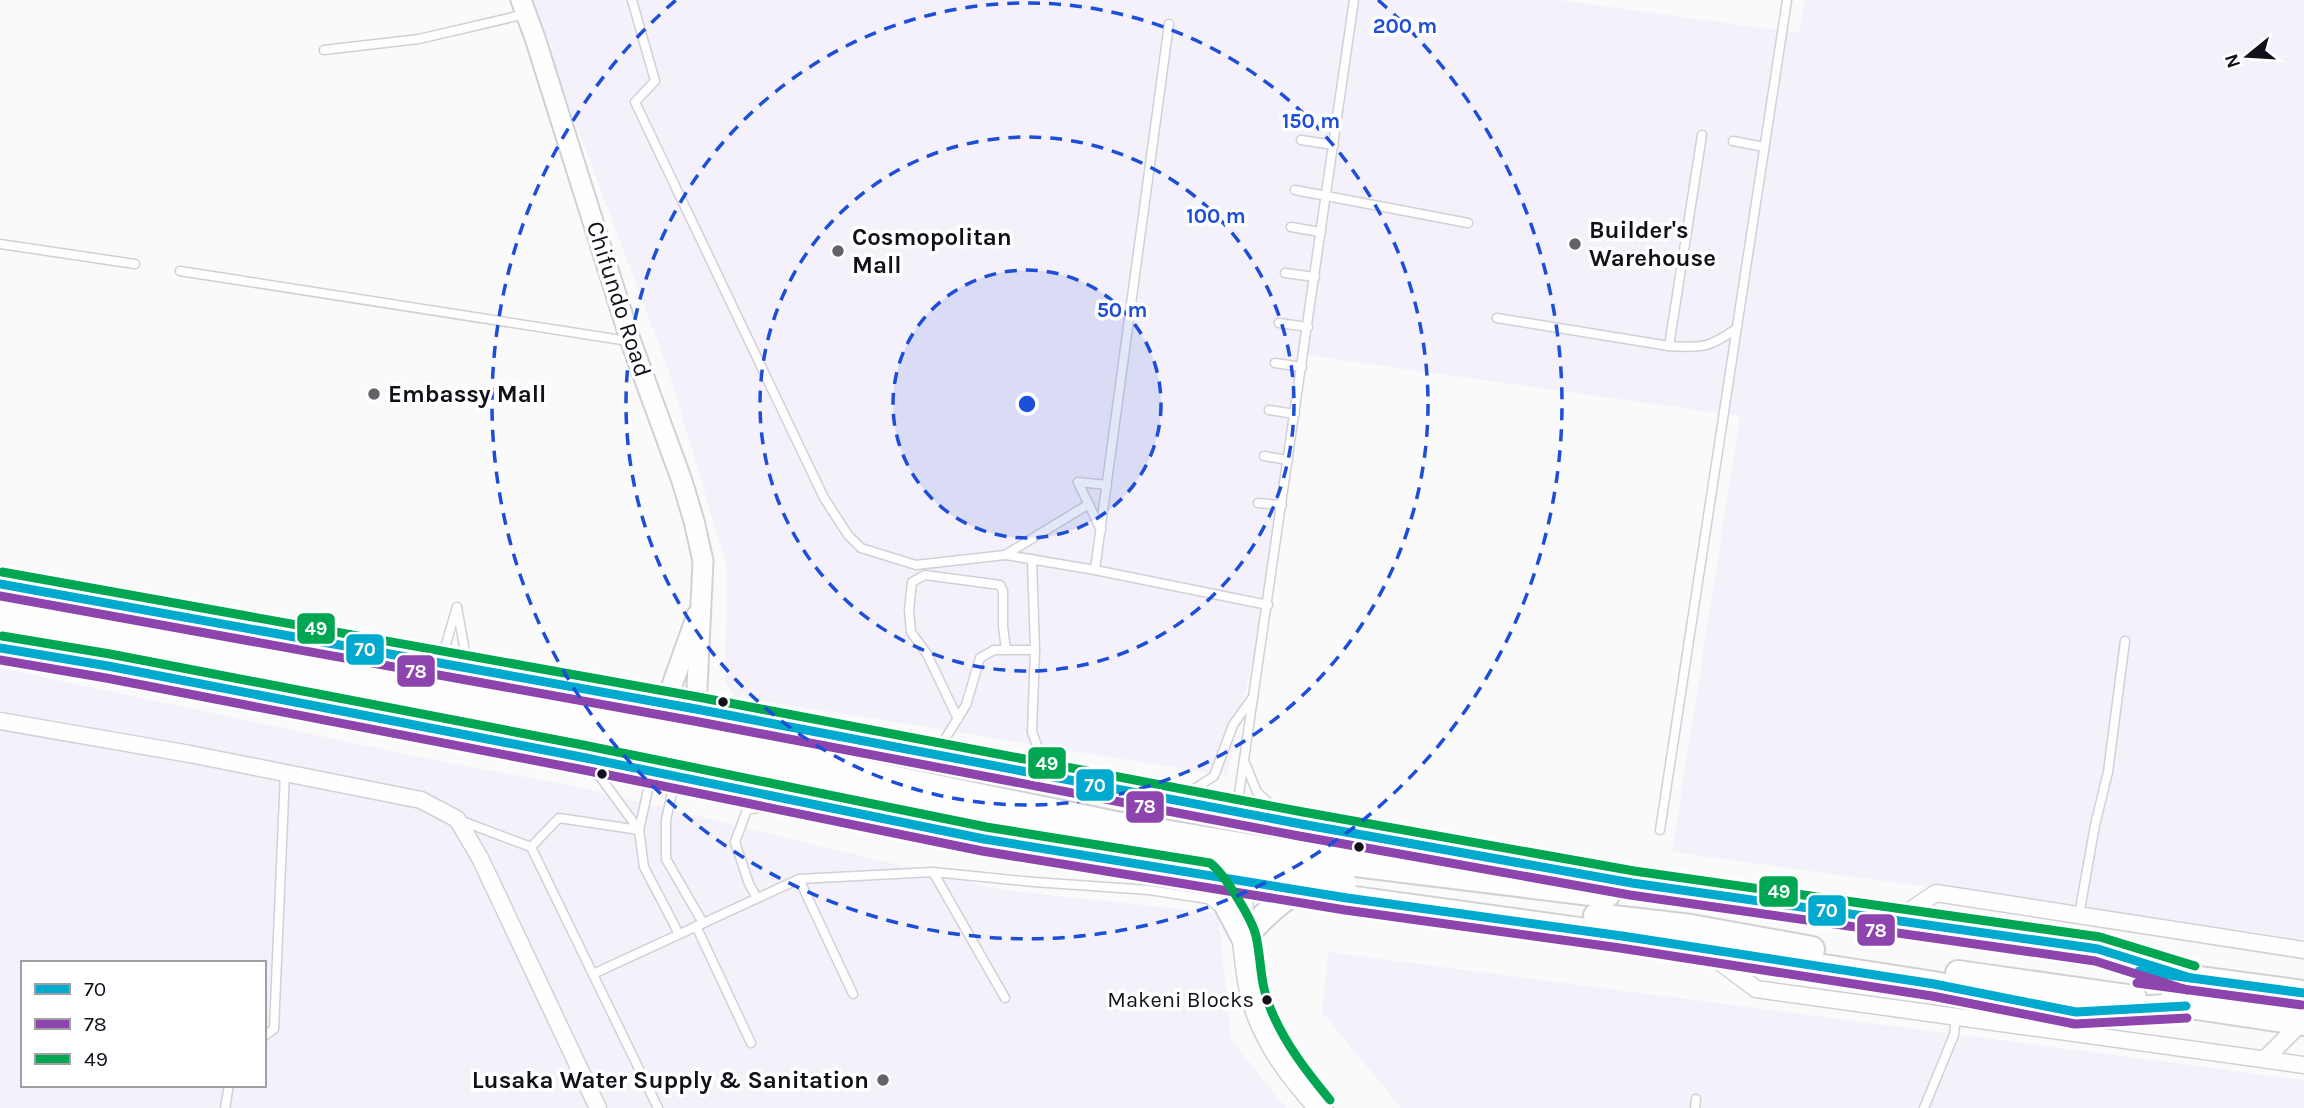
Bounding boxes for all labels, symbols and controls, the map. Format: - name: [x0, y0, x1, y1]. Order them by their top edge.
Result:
- text: 200 m: [1373, 14, 1437, 38]
- north arrow: [2213, 21, 2283, 91]
- text: N: [2220, 51, 2245, 71]
- text: 150 m: [1282, 109, 1340, 133]
- text: 100 m: [1186, 204, 1246, 228]
- place label: Builder's Warehouse: [1589, 216, 1716, 272]
- street label: Chifundo Road: [581, 218, 657, 380]
- place label: Cosmopolitan Mall: [852, 223, 1012, 279]
- marker: Builder's Warehouse: [1567, 236, 1583, 252]
- marker: Cosmopolitan Mall: [830, 243, 846, 259]
- text: 50 m: [1097, 298, 1147, 322]
- place label: Embassy Mall: [388, 380, 546, 408]
- marker: Embassy Mall: [366, 386, 382, 402]
- centre of rings: [1015, 392, 1039, 416]
- line badge: 49: [296, 612, 336, 645]
- text: 49: [305, 618, 327, 640]
- line badge: 70: [345, 633, 385, 666]
- text: 70: [354, 639, 376, 661]
- line badge: 78: [396, 654, 436, 688]
- text: 78: [405, 661, 427, 683]
- unlabelled marker: [716, 695, 730, 709]
- line badge: 49: [1027, 746, 1067, 780]
- text: 49: [1036, 753, 1058, 775]
- unlabelled marker: [595, 767, 609, 781]
- line badge: 70: [1075, 768, 1115, 802]
- text: 70: [1084, 775, 1106, 797]
- line badge: 78: [1125, 790, 1165, 824]
- text: 78: [1134, 796, 1156, 818]
- unlabelled marker: [1352, 840, 1366, 854]
- line badge: 49: [1758, 875, 1799, 908]
- text: 49: [1768, 881, 1790, 903]
- line badge: 70: [1807, 894, 1847, 927]
- text: 70: [1816, 900, 1838, 922]
- line badge: 78: [1856, 913, 1896, 947]
- text: 78: [1865, 920, 1887, 942]
- legend: [21, 961, 266, 1087]
- text: 70: [84, 977, 106, 1001]
- place label: Makeni Blocks: [1107, 987, 1254, 1013]
- marker: Makeni Blocks: [1260, 993, 1274, 1007]
- text: 78: [84, 1012, 107, 1036]
- text: 49: [84, 1047, 108, 1071]
- place label: Lusaka Water Supply & Sanitation: [472, 1066, 869, 1094]
- marker: Lusaka Water Supply & Sanitation: [875, 1072, 891, 1088]

